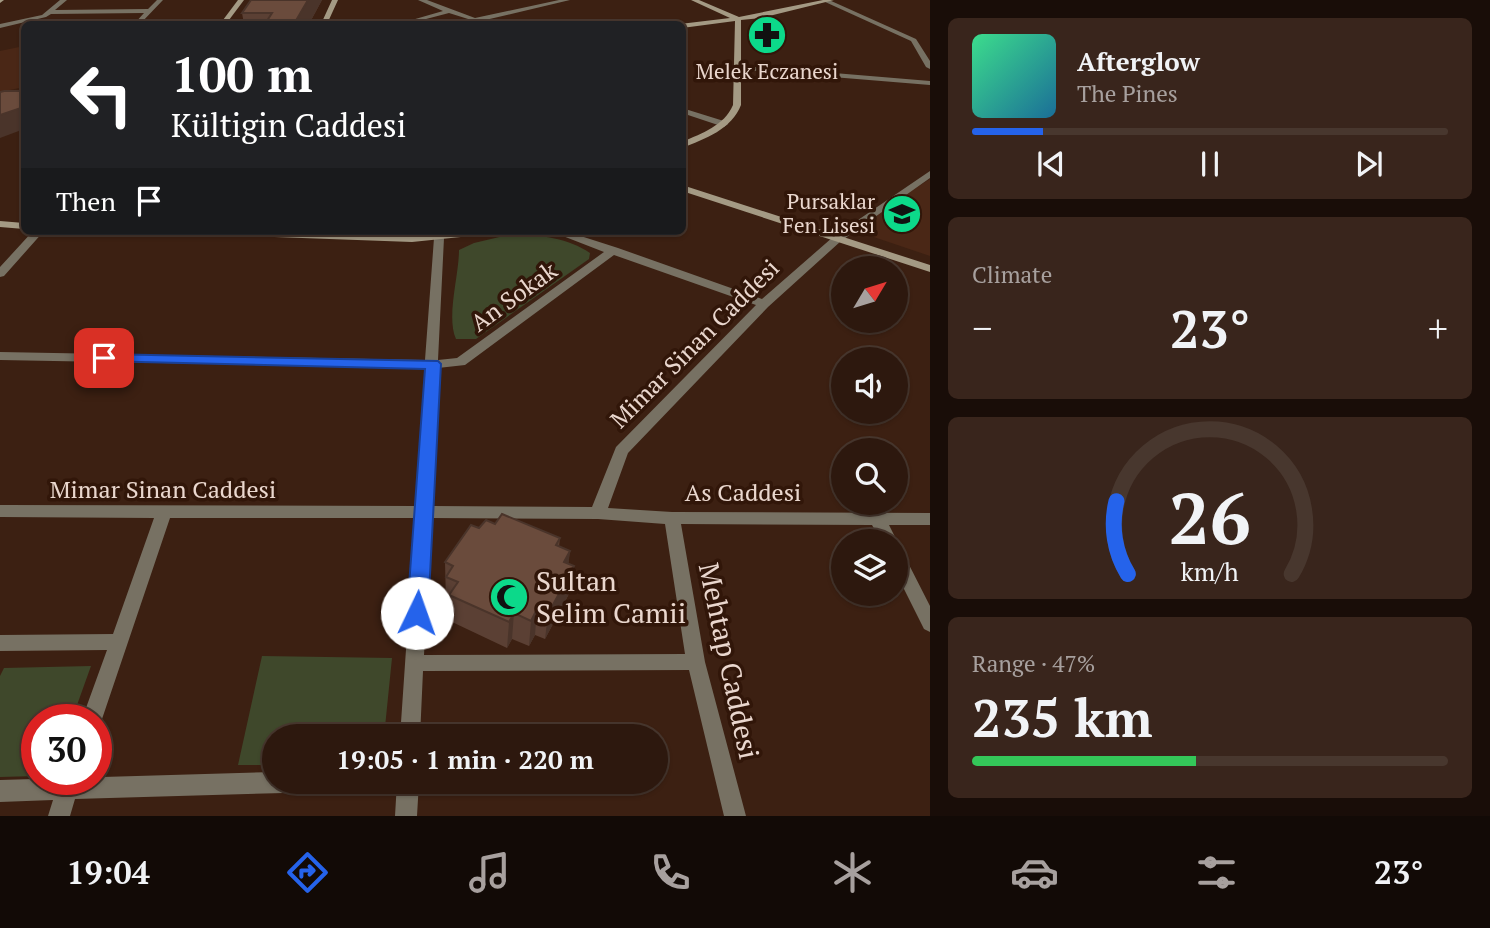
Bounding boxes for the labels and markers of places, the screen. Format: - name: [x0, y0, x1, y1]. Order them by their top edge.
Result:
- pharmacy icon: Melek Eczanesi: [746, 14, 788, 56]
- place label: Melek Eczanesi: [696, 57, 838, 85]
- place label: Pursaklar Fen Lisesi: [783, 187, 875, 239]
- school or university icon: Pursaklar Fen Lisesi: [881, 193, 923, 235]
- pin: [74, 328, 134, 388]
- place label: Sultan Selim Camii: [536, 562, 686, 631]
- mosque icon: Sultan Selim Camii: [488, 576, 530, 618]

